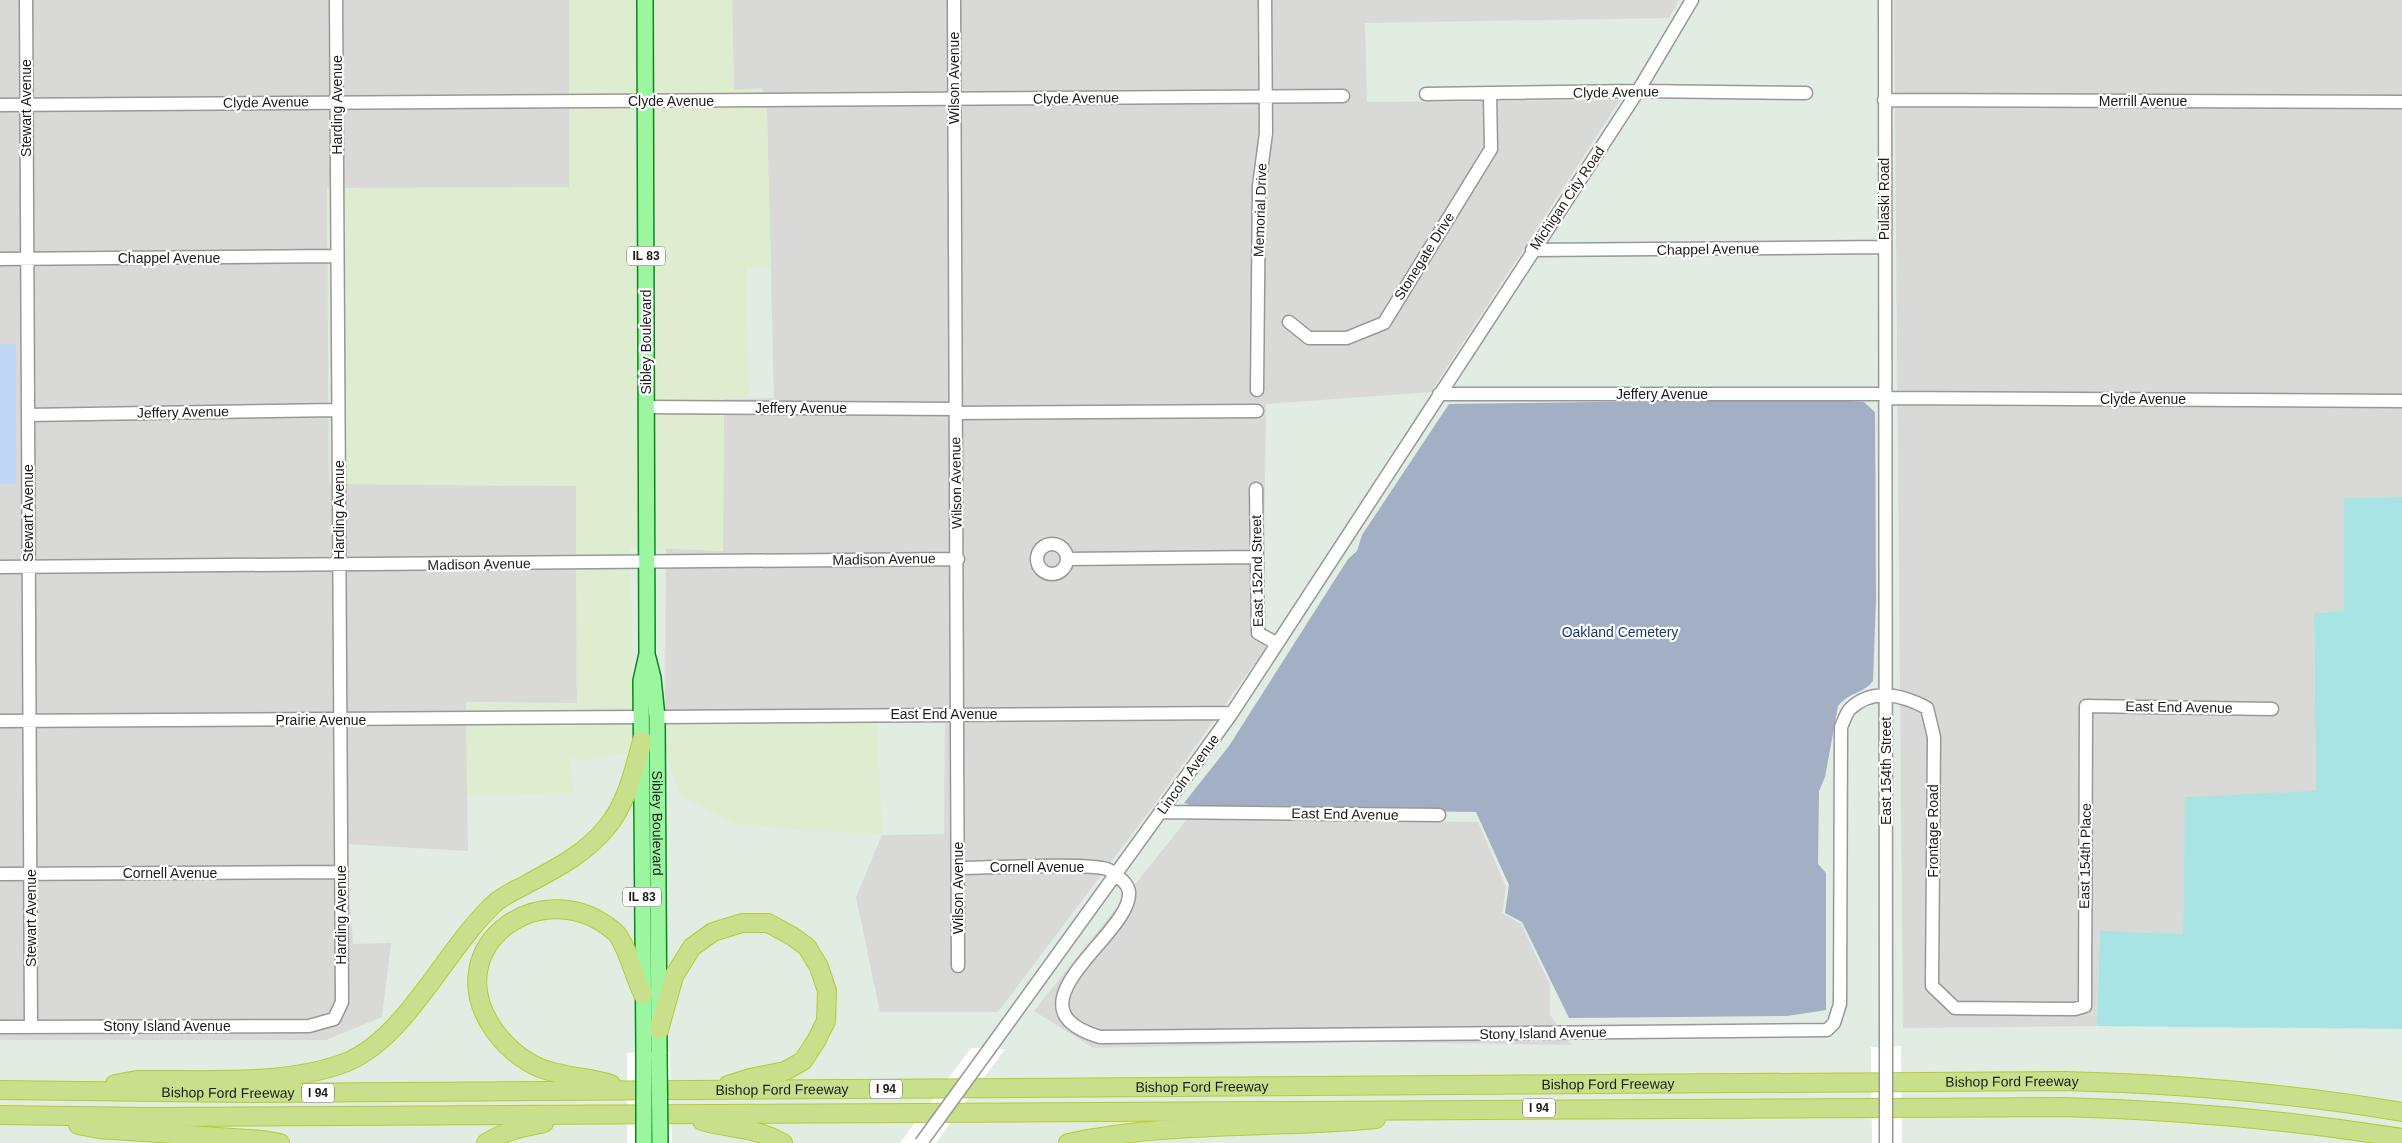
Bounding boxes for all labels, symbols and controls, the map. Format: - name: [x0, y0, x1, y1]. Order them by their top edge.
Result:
- street label: Wilson Avenue: [946, 32, 962, 124]
- street label: Harding Avenue: [329, 55, 345, 155]
- street label: Stewart Avenue: [18, 59, 34, 157]
- street label: Clyde Avenue: [1573, 83, 1659, 101]
- street label: Clyde Avenue: [1033, 89, 1119, 107]
- street label: Clyde Avenue: [223, 93, 309, 111]
- street label: Clyde Avenue: [628, 93, 714, 109]
- street label: Merrill Avenue: [2099, 93, 2187, 109]
- street label: Michigan City Road: [1526, 143, 1608, 253]
- street label: Pulaski Road: [1876, 158, 1892, 240]
- street label: Memorial Drive: [1250, 162, 1270, 257]
- street label: Stonegate Drive: [1391, 209, 1457, 303]
- street label: Chappel Avenue: [1657, 240, 1760, 258]
- road number: IL 83: [627, 247, 665, 266]
- street label: Chappel Avenue: [118, 250, 220, 266]
- street label: Sibley Boulevard: [638, 289, 654, 395]
- street label: Jeffery Avenue: [1616, 386, 1708, 402]
- street label: Clyde Avenue: [2100, 391, 2186, 407]
- street label: Jeffery Avenue: [755, 400, 847, 416]
- street label: Jeffery Avenue: [137, 403, 229, 421]
- street label: Wilson Avenue: [947, 436, 965, 529]
- street label: Harding Avenue: [331, 460, 347, 560]
- street label: Stewart Avenue: [20, 464, 36, 562]
- street label: East 152nd Street: [1248, 515, 1266, 627]
- street label: Madison Avenue: [832, 550, 936, 568]
- street label: Madison Avenue: [427, 555, 531, 573]
- park label: Oakland Cemetery: [1562, 624, 1678, 640]
- street label: East End Avenue: [2125, 698, 2233, 716]
- street label: East End Avenue: [890, 706, 998, 722]
- street label: Prairie Avenue: [276, 712, 367, 728]
- street label: East 154th Street: [1878, 717, 1894, 825]
- street label: Lincoln Avenue: [1154, 731, 1222, 817]
- street label: Sibley Boulevard: [649, 771, 666, 876]
- street label: Frontage Road: [1925, 784, 1941, 878]
- street label: East 154th Place: [2076, 803, 2094, 909]
- street label: East End Avenue: [1291, 805, 1399, 823]
- street label: Wilson Avenue: [950, 842, 966, 934]
- street label: Cornell Avenue: [990, 859, 1085, 875]
- street label: Cornell Avenue: [123, 865, 218, 881]
- street label: Harding Avenue: [333, 865, 349, 965]
- street label: Stewart Avenue: [23, 869, 39, 967]
- road number: IL 83: [623, 888, 661, 906]
- street label: Stony Island Avenue: [103, 1018, 231, 1034]
- street label: Stony Island Avenue: [1479, 1024, 1607, 1042]
- street label: Bishop Ford Freeway: [1945, 1073, 2079, 1090]
- street label: Bishop Ford Freeway: [1541, 1076, 1675, 1092]
- street label: Bishop Ford Freeway: [1135, 1078, 1269, 1095]
- road number: I 94: [870, 1080, 902, 1098]
- street label: Bishop Ford Freeway: [715, 1081, 849, 1098]
- street label: Bishop Ford Freeway: [161, 1084, 295, 1101]
- road number: I 94: [302, 1084, 334, 1102]
- road number: I 94: [1523, 1098, 1555, 1118]

